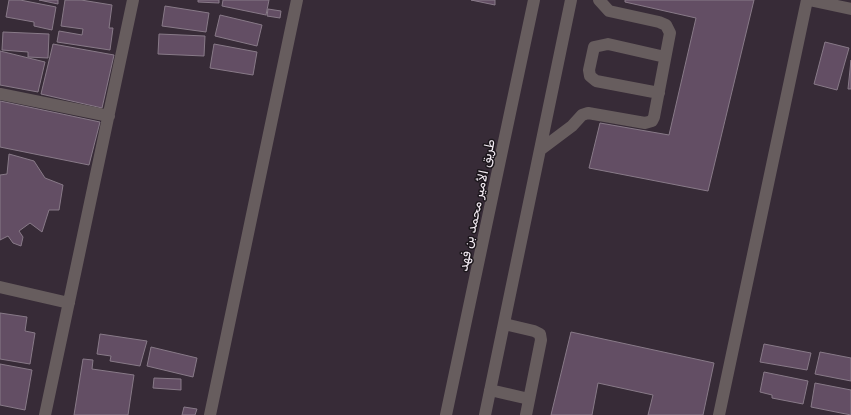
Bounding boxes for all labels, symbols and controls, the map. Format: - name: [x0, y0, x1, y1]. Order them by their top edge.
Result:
- street label: طريق الأمير محمد بن فهد: [455, 138, 499, 273]

